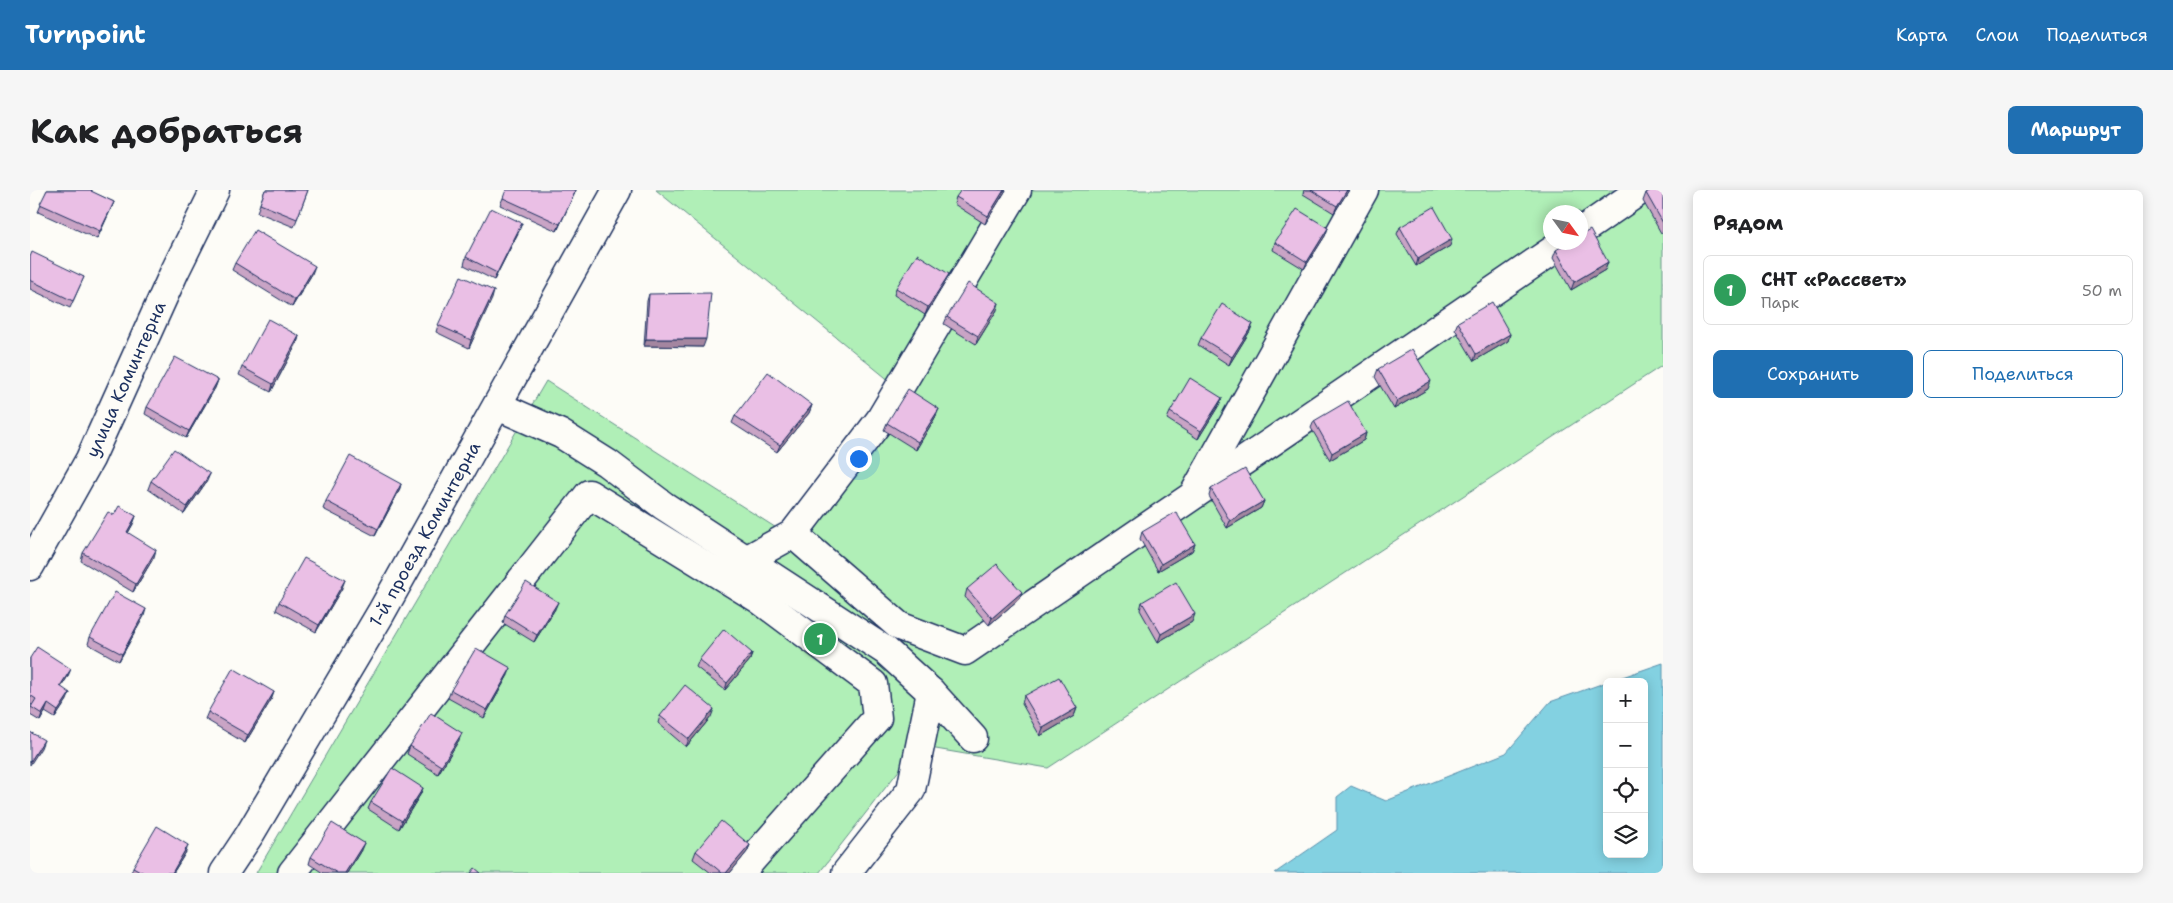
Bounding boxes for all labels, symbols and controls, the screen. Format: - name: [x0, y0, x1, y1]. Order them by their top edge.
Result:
- text: Turnpoint: [25, 19, 146, 51]
- text: Карта: [1896, 23, 1947, 47]
- text: Слои: [1975, 23, 2019, 47]
- text: Поделиться: [2047, 23, 2148, 47]
- button: Маршрут: [2008, 106, 2143, 154]
- text: Как добраться: [30, 107, 303, 154]
- north arrow: [1543, 205, 1588, 250]
- text: Рядом: [1713, 209, 1783, 237]
- text: СНТ «Рассвет»: [1761, 267, 1907, 292]
- text: 1: [1726, 280, 1734, 301]
- text: 50 m: [2082, 280, 2122, 301]
- text: Парк: [1761, 292, 1799, 313]
- street label: улица Коминтерна: [80, 297, 172, 461]
- button: Сохранить: [1713, 350, 1913, 398]
- button: Поделиться: [1923, 350, 2123, 398]
- street label: 1-й проезд Коминтерна: [364, 437, 486, 631]
- your location: [846, 446, 872, 472]
- pin: 1: [804, 620, 836, 658]
- map controls: [1603, 678, 1648, 858]
- button: +: [1603, 678, 1648, 723]
- button: −: [1603, 723, 1648, 768]
- button: locate: [1603, 768, 1648, 813]
- button: layers: [1603, 813, 1648, 858]

